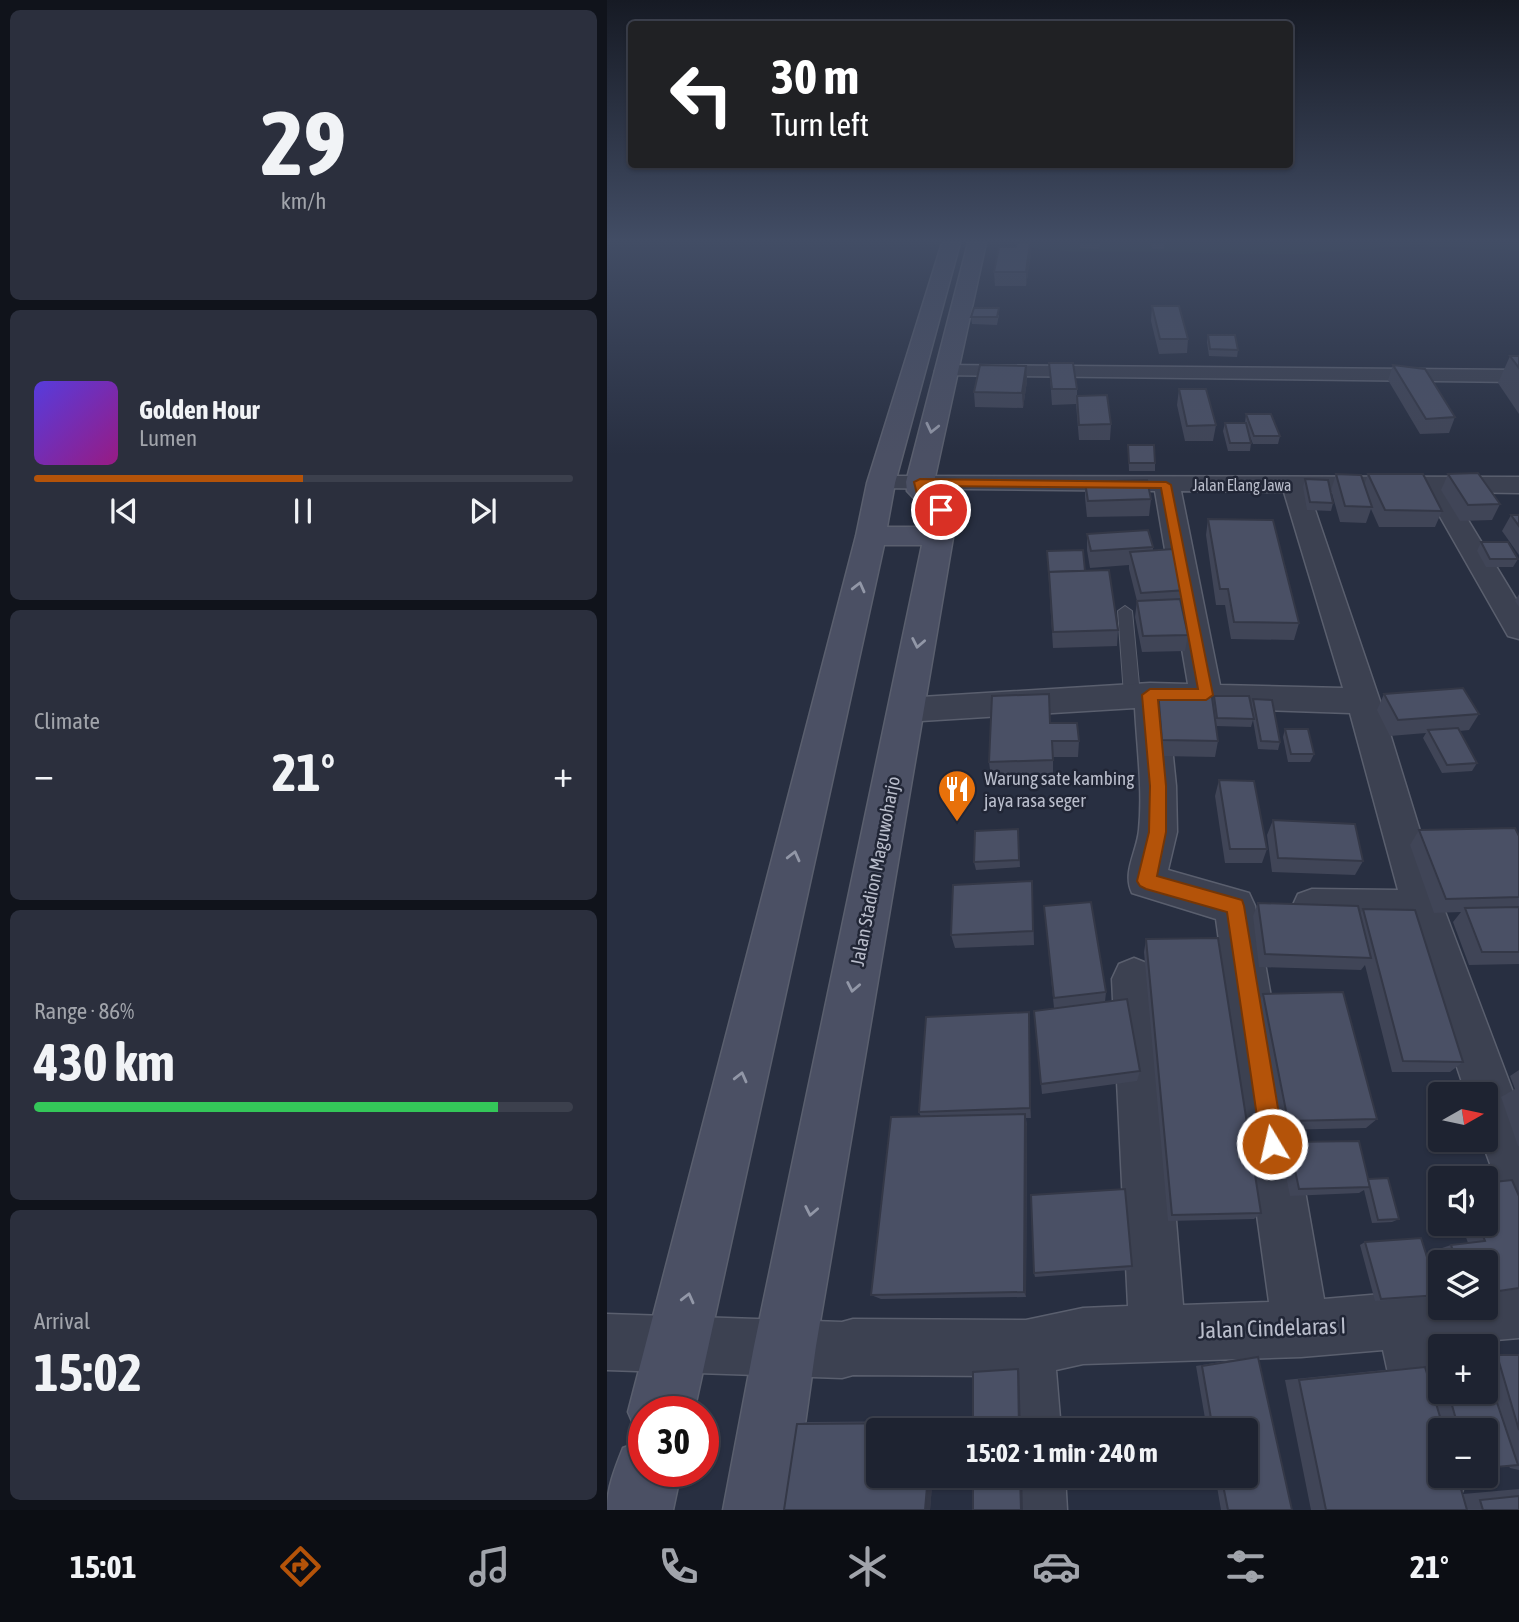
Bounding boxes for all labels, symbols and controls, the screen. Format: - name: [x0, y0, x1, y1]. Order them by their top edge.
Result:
- text: 30 m: [771, 48, 859, 104]
- icon: left: [656, 49, 747, 140]
- text: 29: [261, 90, 346, 194]
- text: Turn left: [771, 106, 869, 143]
- text: km/h: [281, 188, 326, 214]
- text: Golden Hour: [139, 395, 259, 425]
- one-way arrow: [925, 422, 940, 434]
- text: Lumen: [139, 425, 197, 451]
- street label: Jalan Elang Jawa: [1193, 476, 1291, 495]
- pin: [911, 480, 971, 540]
- icon: arrive: [922, 491, 960, 529]
- icon: previous: [105, 492, 143, 530]
- icon: pause: [284, 492, 322, 530]
- icon: next: [464, 492, 502, 530]
- one-way arrow: [851, 581, 865, 593]
- one-way arrow: [911, 638, 926, 649]
- text: Climate: [34, 708, 100, 734]
- text: 21°: [272, 742, 335, 802]
- text: −: [34, 752, 54, 795]
- text: +: [553, 752, 573, 795]
- place label: Warung sate kambing jaya rasa seger: [983, 767, 1135, 811]
- restaurant icon: Warung sate kambing jaya rasa seger: [936, 768, 978, 823]
- street label: Jalan Stadion Maguwoharjo: [846, 774, 904, 968]
- one-way arrow: [786, 850, 800, 862]
- one-way arrow: [846, 981, 861, 993]
- text: Range · 86%: [34, 998, 134, 1024]
- text: 430 km: [34, 1032, 175, 1092]
- one-way arrow: [733, 1071, 747, 1083]
- north arrow: [1428, 1082, 1498, 1152]
- map controls: [1428, 1082, 1498, 1488]
- position arrow: [1235, 1107, 1309, 1181]
- button: sound: [1428, 1166, 1498, 1236]
- one-way arrow: [804, 1205, 819, 1217]
- button: layers: [1428, 1250, 1498, 1320]
- one-way arrow: [680, 1292, 694, 1304]
- text: Arrival: [34, 1308, 90, 1334]
- street label: Jalan Cindelaras I: [1197, 1312, 1347, 1344]
- button: +: [1428, 1334, 1498, 1404]
- text: 15:02: [34, 1342, 142, 1402]
- speed limit sign: 30: [628, 1396, 719, 1487]
- button: −: [1428, 1418, 1498, 1488]
- text: 15:02 · 1 min · 240 m: [966, 1438, 1158, 1468]
- icon: directions: [276, 1542, 325, 1591]
- icon: music: [465, 1542, 514, 1591]
- icon: phone: [654, 1542, 703, 1591]
- icon: climate: [843, 1542, 892, 1591]
- icon: car: [1032, 1542, 1081, 1591]
- icon: filters: [1221, 1542, 1270, 1591]
- text: 15:01: [70, 1548, 136, 1585]
- text: 21°: [1410, 1548, 1449, 1585]

